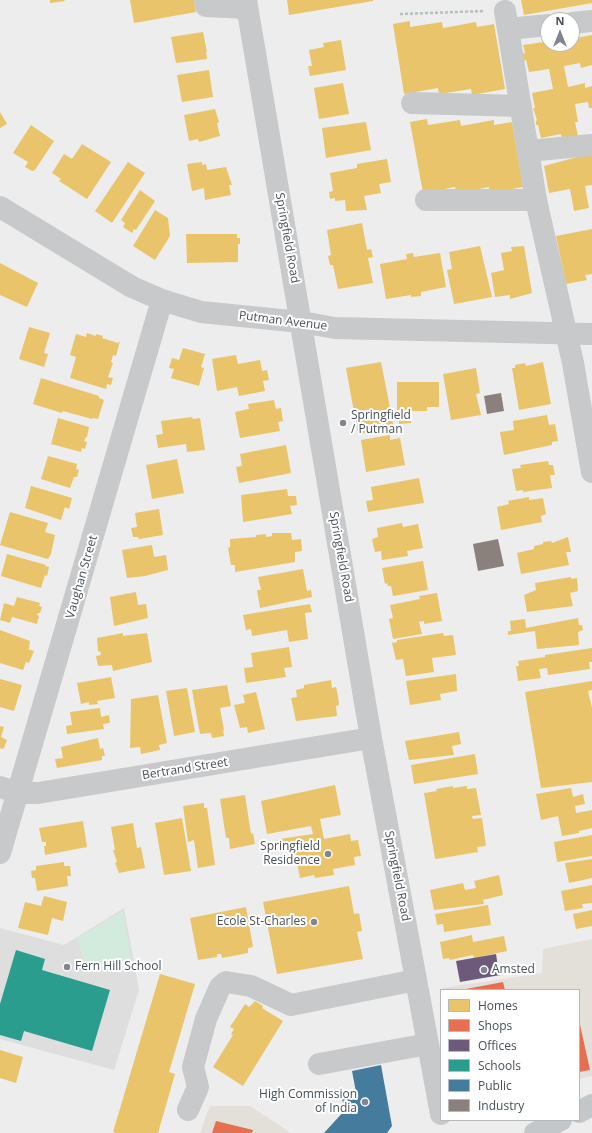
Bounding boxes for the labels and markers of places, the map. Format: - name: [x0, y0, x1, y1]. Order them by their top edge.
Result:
- place label: Springfield / Putman: [351, 409, 411, 437]
- marker: Springfield / Putman: [338, 418, 348, 428]
- place label: Springfield Residence: [260, 840, 320, 868]
- marker: Springfield Residence: [323, 849, 333, 859]
- place label: Ecole St-Charles: [217, 915, 306, 929]
- marker: Ecole St-Charles: [309, 917, 319, 927]
- place label: Fern Hill School: [75, 960, 162, 974]
- marker: Fern Hill School: [62, 962, 72, 972]
- place label: Amsted: [492, 963, 535, 977]
- marker: Amsted: [479, 965, 489, 975]
- place label: High Commission of India: [259, 1088, 357, 1116]
- marker: High Commission of India: [360, 1097, 370, 1107]

